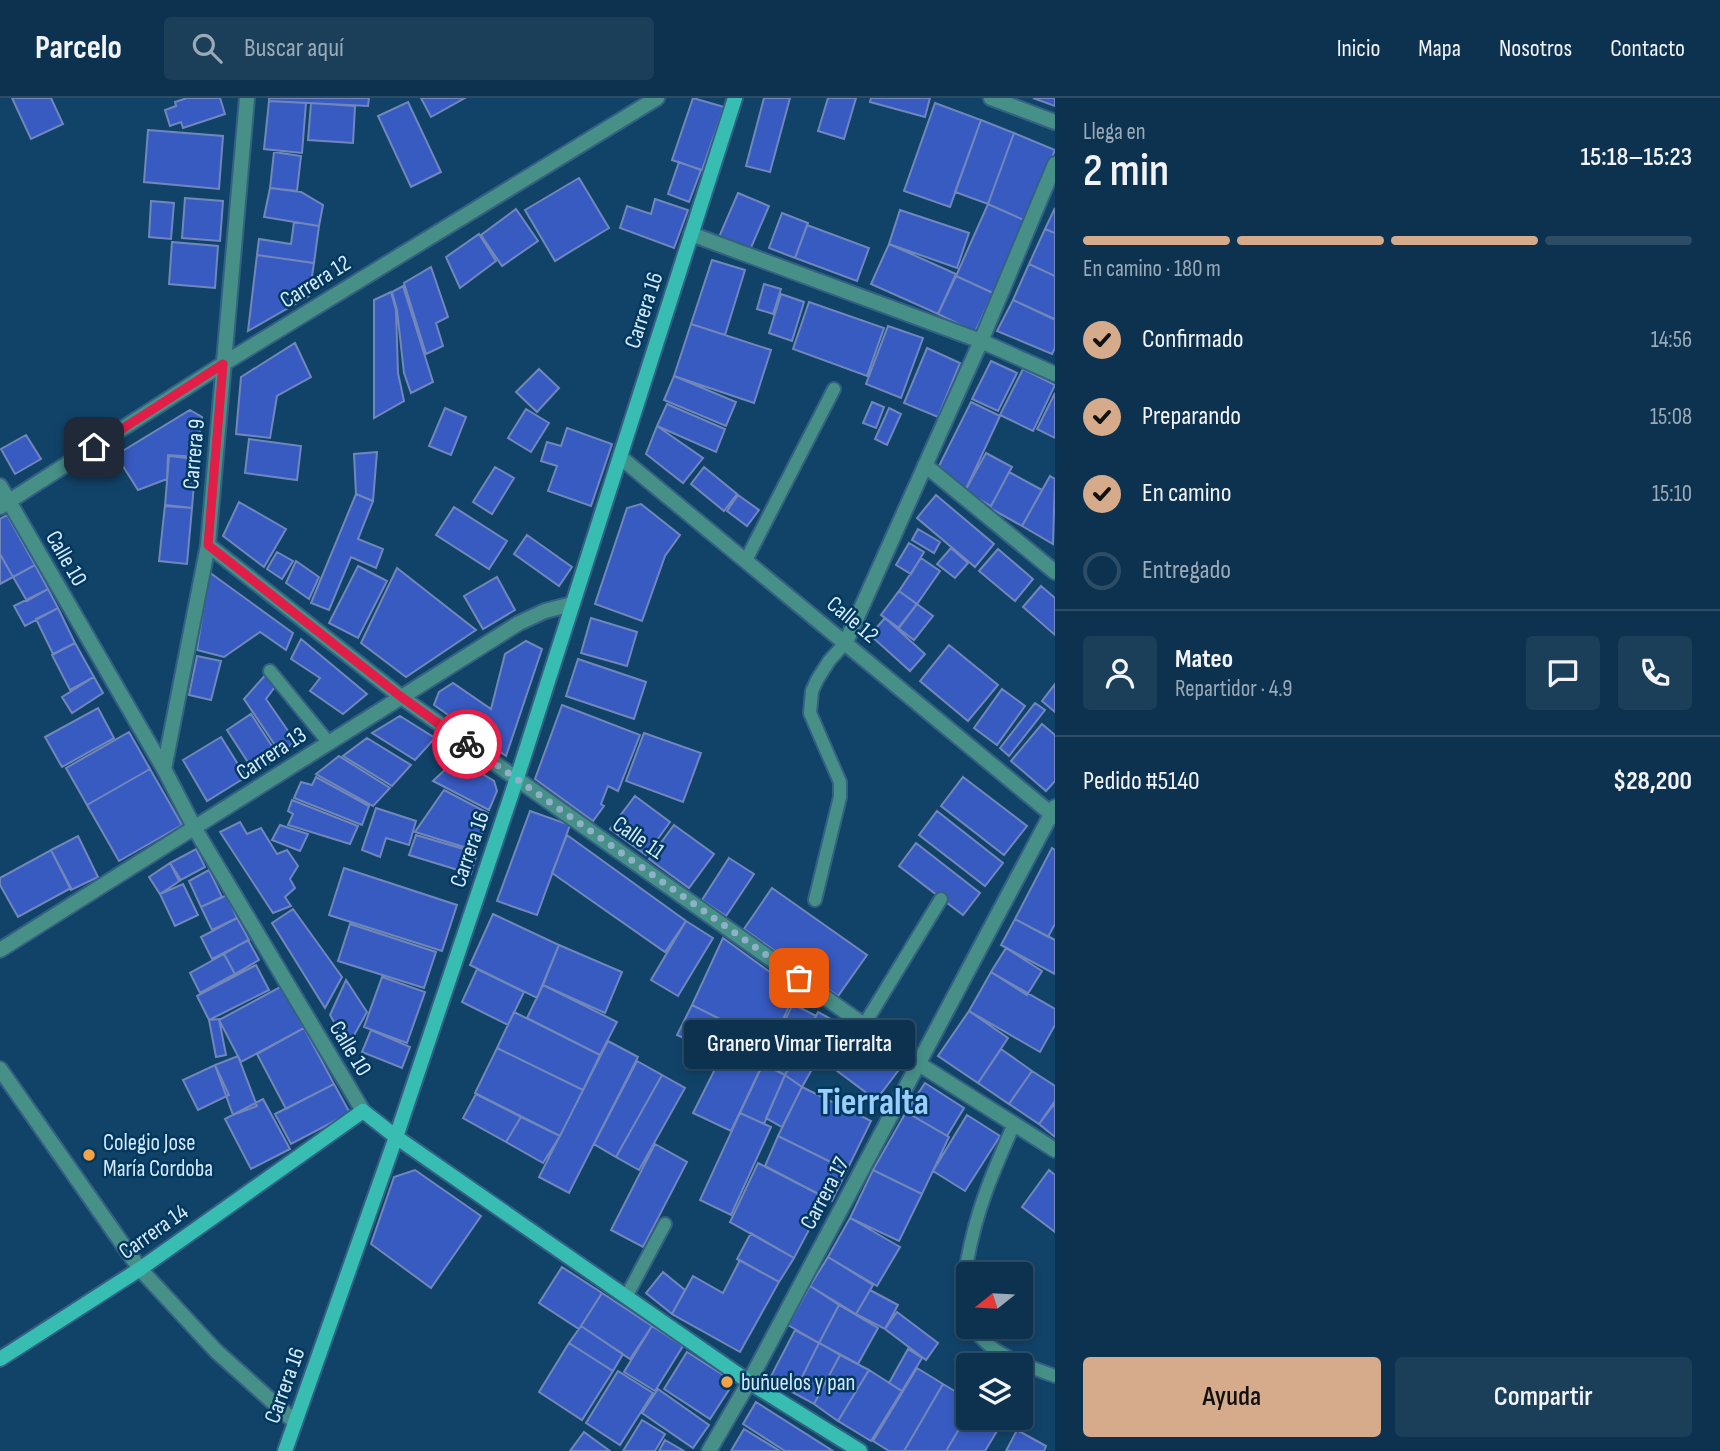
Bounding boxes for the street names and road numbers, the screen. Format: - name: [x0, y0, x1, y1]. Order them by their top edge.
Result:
- street label: Carrera 12: [275, 249, 356, 314]
- street label: Carrera 16: [618, 269, 669, 352]
- street label: Carrera 9: [177, 418, 211, 490]
- street label: Calle 10: [39, 526, 93, 591]
- street label: Calle 12: [821, 590, 884, 649]
- street label: Carrera 13: [231, 721, 312, 787]
- street label: Carrera 16: [444, 808, 496, 891]
- street label: Calle 11: [607, 810, 670, 866]
- street label: Calle 10: [323, 1016, 377, 1081]
- street label: Carrera 17: [794, 1153, 855, 1234]
- street label: Carrera 14: [114, 1198, 194, 1266]
- street label: Carrera 16: [258, 1344, 312, 1427]

